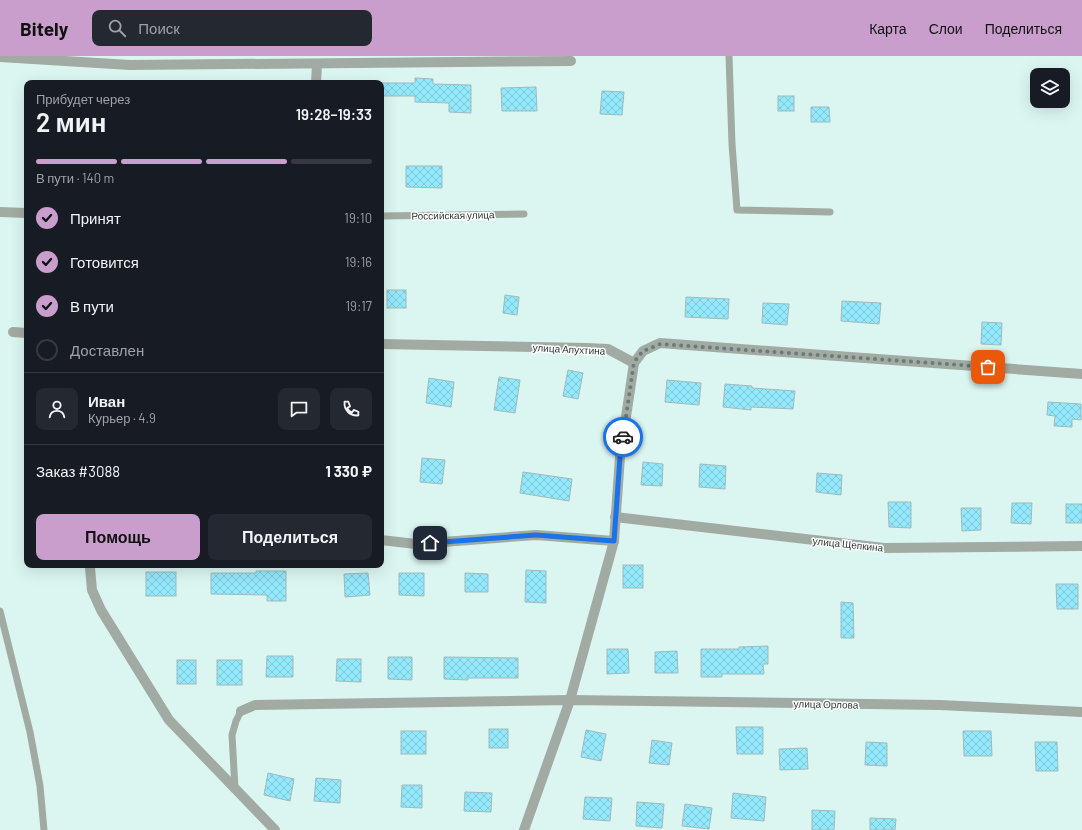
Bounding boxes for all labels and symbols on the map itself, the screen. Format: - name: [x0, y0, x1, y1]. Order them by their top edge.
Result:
- street label: Российская улица: [411, 208, 495, 222]
- street label: улица Апухтина: [532, 341, 606, 357]
- pin: [971, 350, 1005, 384]
- courier: [603, 417, 643, 457]
- pin: [413, 526, 447, 560]
- street label: улица Щепкина: [812, 534, 884, 554]
- street label: улица Орлова: [794, 697, 859, 711]

